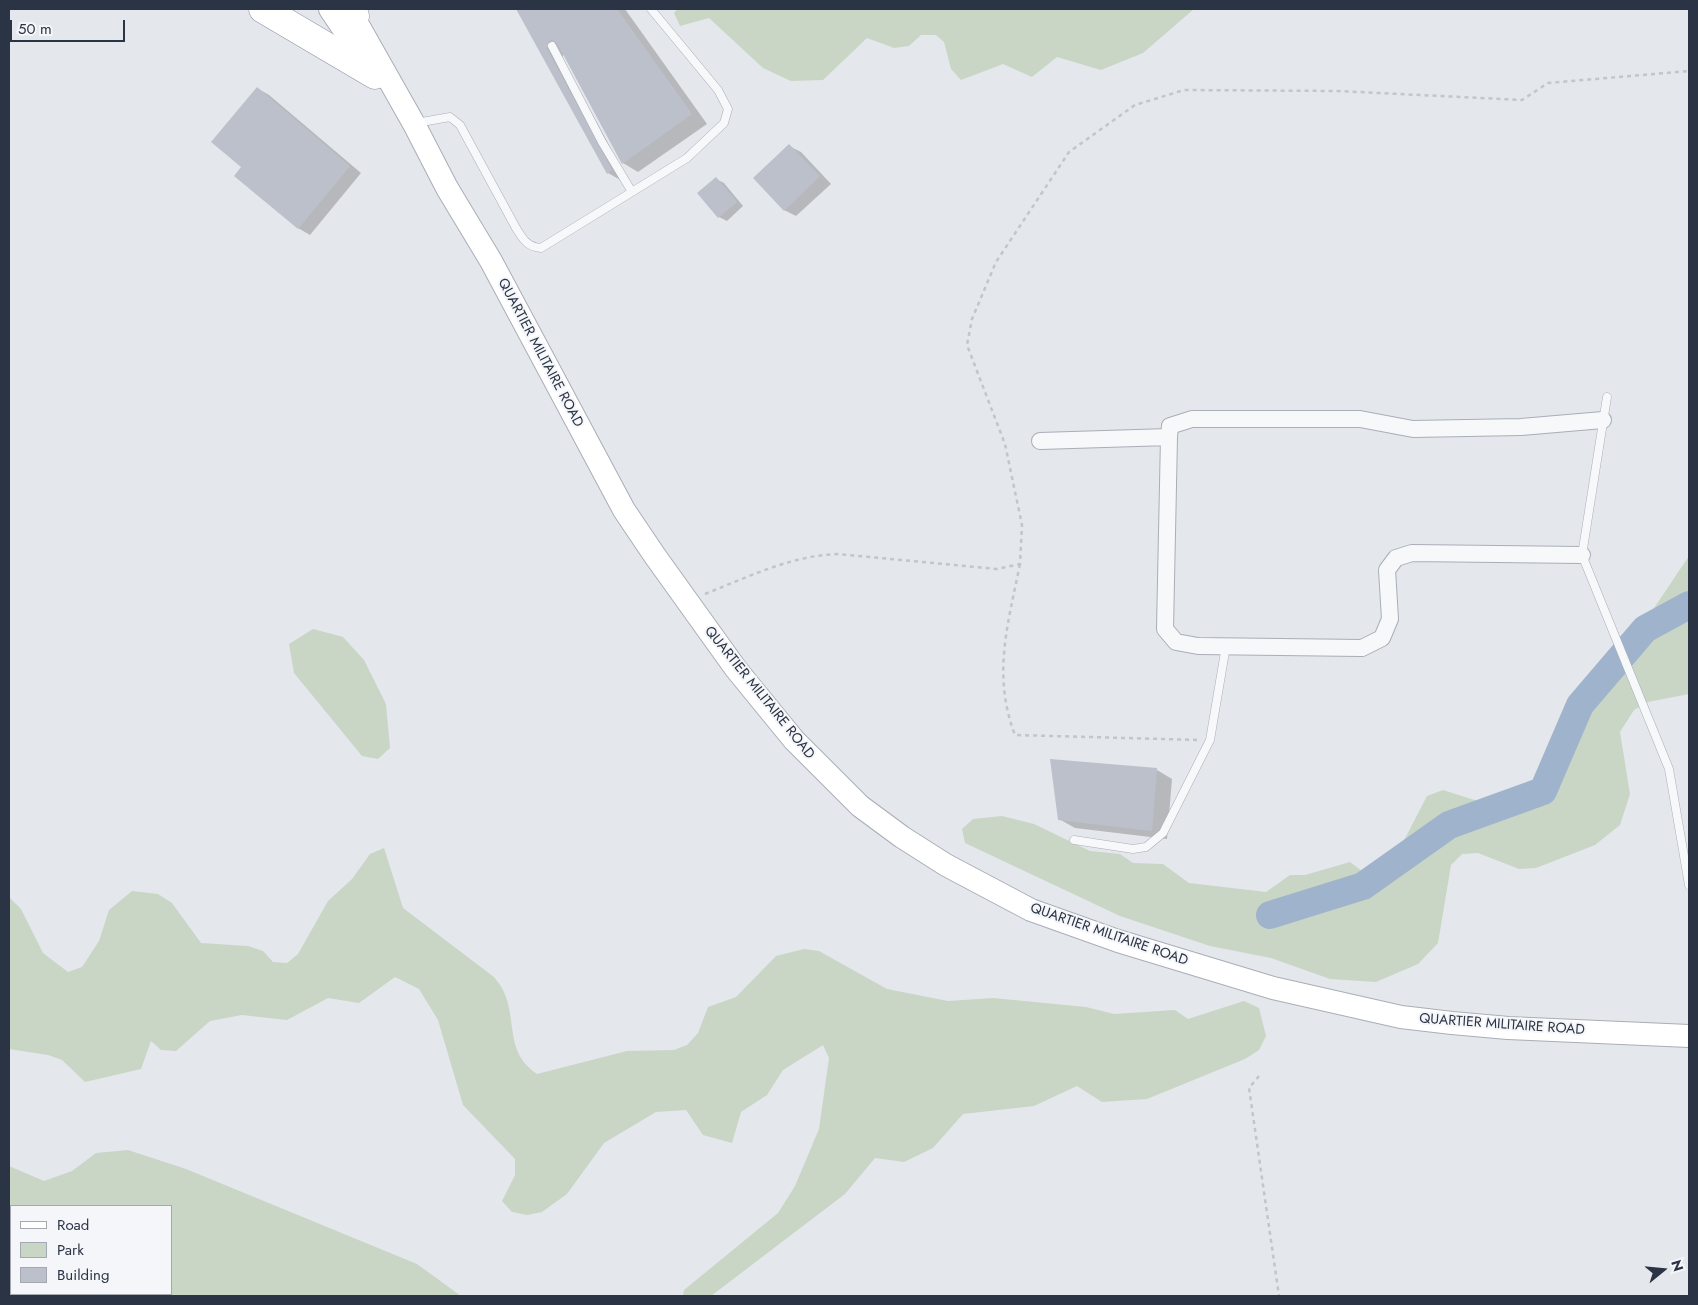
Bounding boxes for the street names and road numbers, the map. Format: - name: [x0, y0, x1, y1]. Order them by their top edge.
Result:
- street label: QUARTIER MILITAIRE ROAD: [494, 276, 586, 430]
- street label: QUARTIER MILITAIRE ROAD: [700, 623, 818, 763]
- street label: QUARTIER MILITAIRE ROAD: [1028, 900, 1190, 970]
- street label: QUARTIER MILITAIRE ROAD: [1419, 1011, 1585, 1039]

